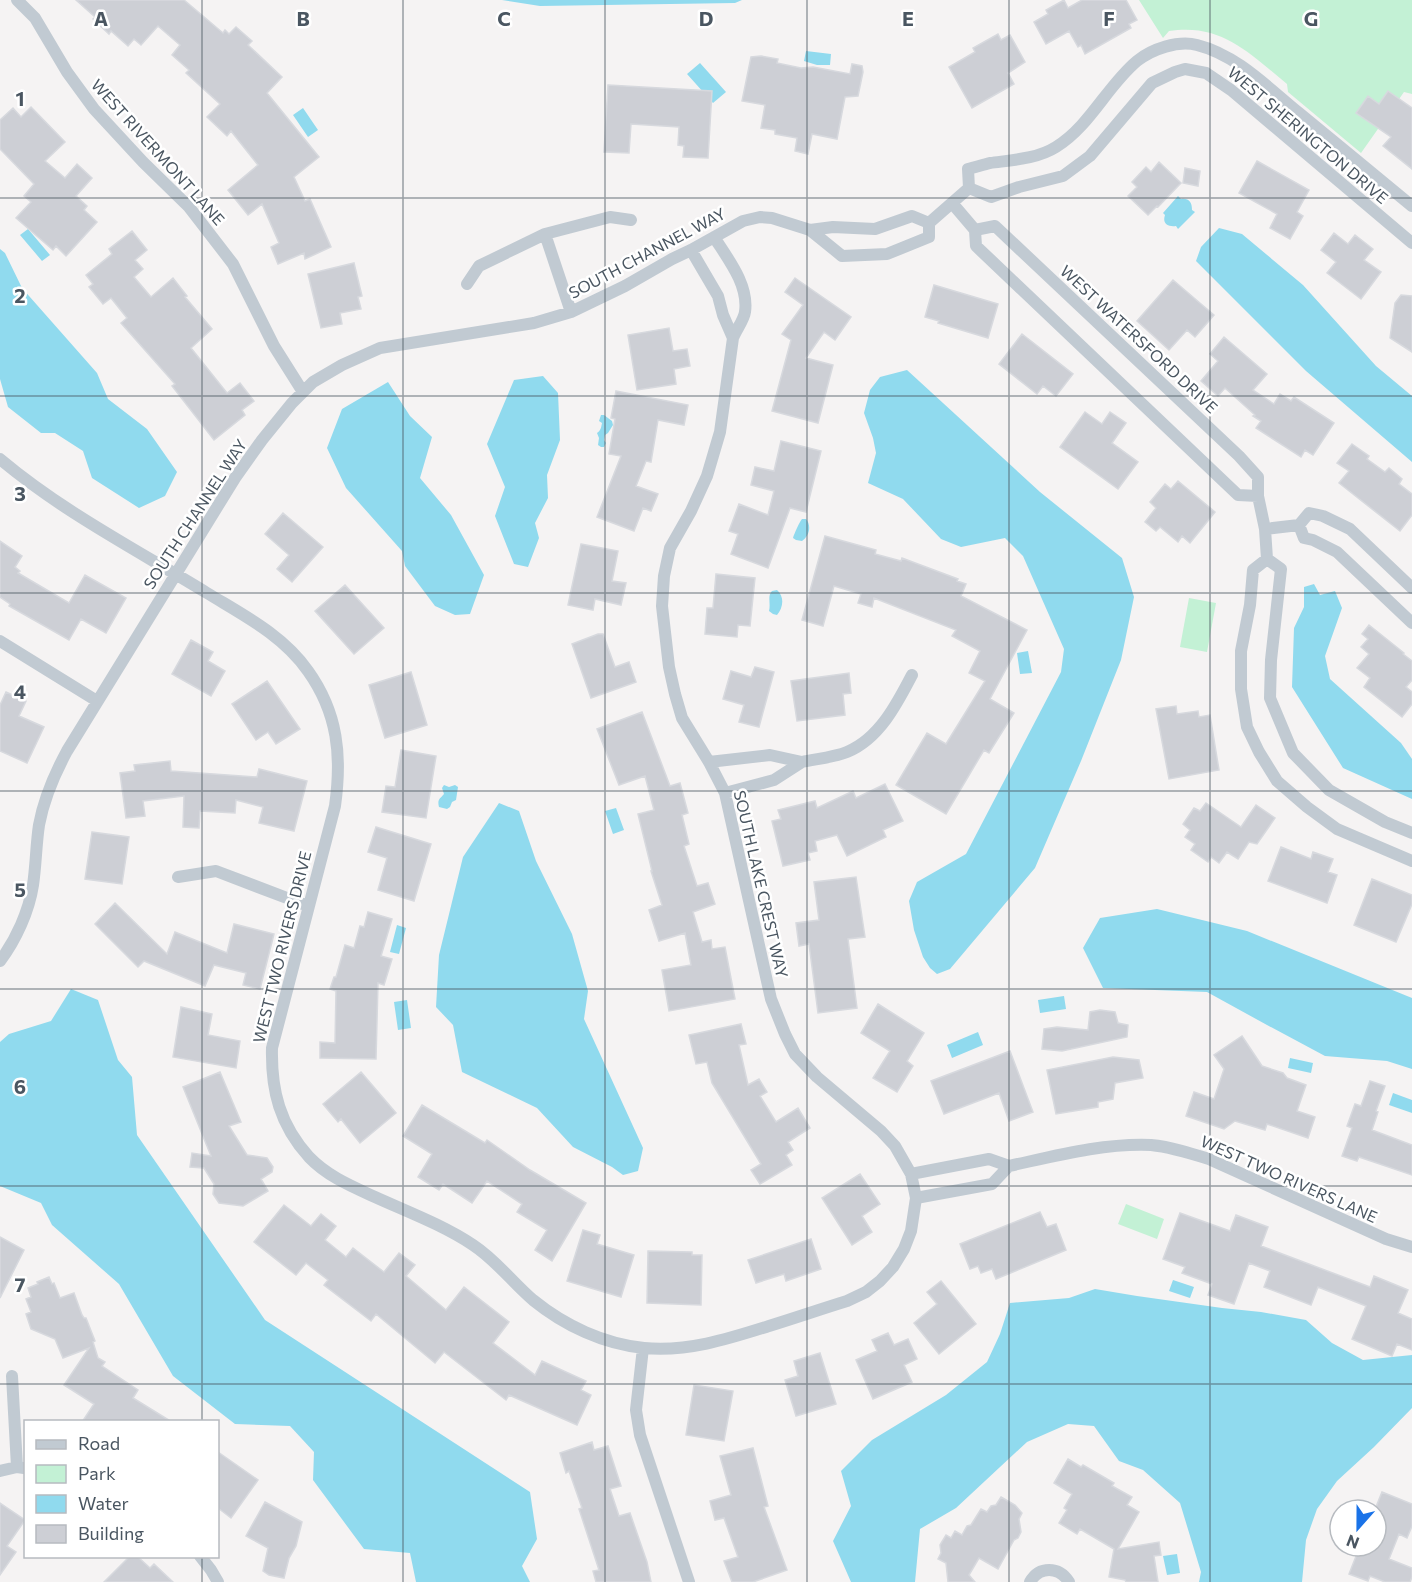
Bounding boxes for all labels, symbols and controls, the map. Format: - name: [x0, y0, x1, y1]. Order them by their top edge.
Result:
- text: A: [94, 6, 108, 30]
- text: B: [296, 6, 310, 30]
- text: C: [497, 6, 511, 30]
- text: D: [699, 6, 713, 30]
- text: E: [902, 6, 914, 30]
- text: F: [1103, 6, 1115, 30]
- text: G: [1304, 6, 1318, 30]
- street label: WEST SHERINGTON DRIVE: [1224, 62, 1392, 207]
- street label: WEST RIVERMONT LANE: [88, 75, 229, 229]
- text: 1: [15, 86, 25, 110]
- street label: SOUTH CHANNEL WAY: [565, 203, 729, 302]
- street label: WEST WATERSFORD DRIVE: [1057, 261, 1222, 417]
- text: 2: [14, 283, 26, 307]
- street label: SOUTH CHANNEL WAY: [139, 435, 250, 592]
- text: 3: [14, 481, 26, 505]
- text: 4: [14, 679, 26, 703]
- street label: SOUTH LAKE CREST WAY: [731, 788, 792, 980]
- street label: WEST TWO RIVERS DRIVE: [248, 849, 315, 1045]
- text: 5: [14, 877, 26, 901]
- text: 6: [14, 1074, 26, 1098]
- street label: WEST TWO RIVERS LANE: [1198, 1131, 1380, 1226]
- text: 7: [15, 1272, 26, 1296]
- legend: [24, 1420, 219, 1558]
- text: Road: [78, 1432, 120, 1454]
- text: Park: [78, 1462, 116, 1484]
- text: Water: [78, 1492, 129, 1514]
- north arrow: [1328, 1498, 1388, 1558]
- text: Building: [78, 1522, 144, 1544]
- text: N: [1343, 1531, 1361, 1553]

